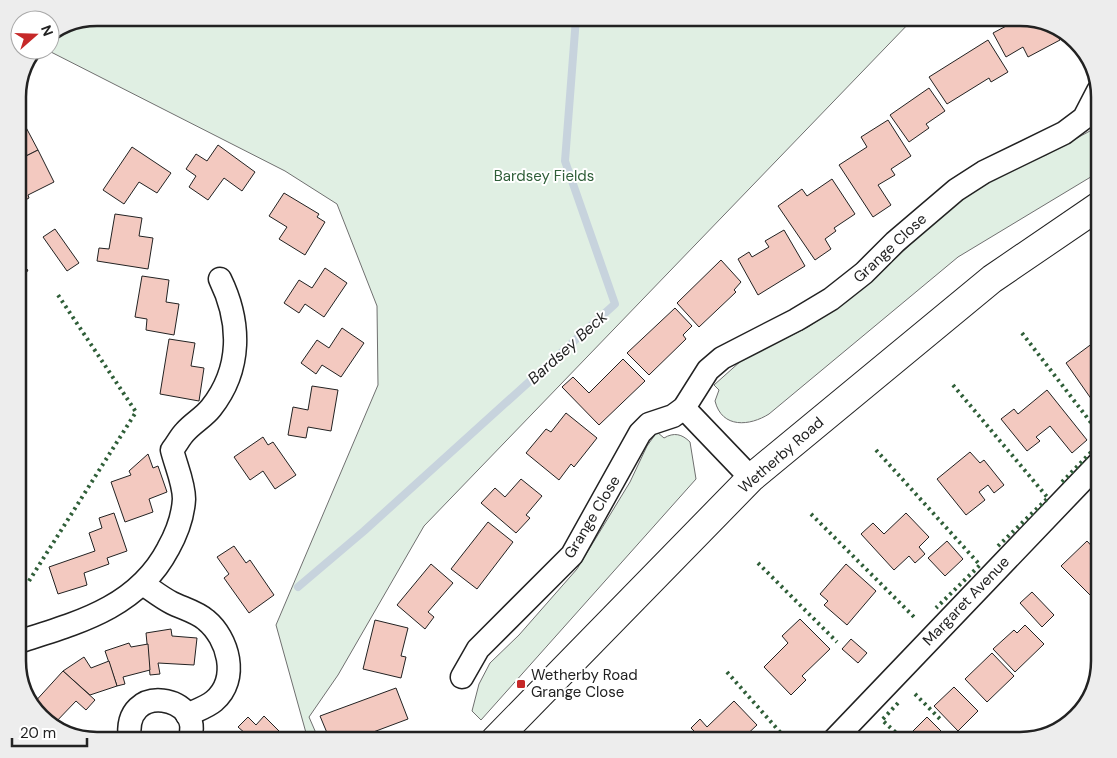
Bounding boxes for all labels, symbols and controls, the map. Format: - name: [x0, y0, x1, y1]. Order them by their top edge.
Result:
- north arrow: [10, 10, 60, 60]
- text: N: [37, 23, 57, 38]
- park label: Bardsey Fields: [494, 166, 594, 186]
- street label: Grange Close: [849, 209, 931, 287]
- water label: Bardsey Beck: [523, 305, 612, 389]
- street label: Wetherby Road: [734, 412, 828, 498]
- street label: Grange Close: [559, 472, 625, 562]
- street label: Margaret Avenue: [918, 552, 1014, 650]
- place label: Wetherby Road Grange Close: [531, 665, 638, 702]
- marker: Wetherby Road Grange Close: [515, 678, 527, 690]
- scale bar: [12, 716, 88, 748]
- text: 20 m: [20, 723, 56, 743]

